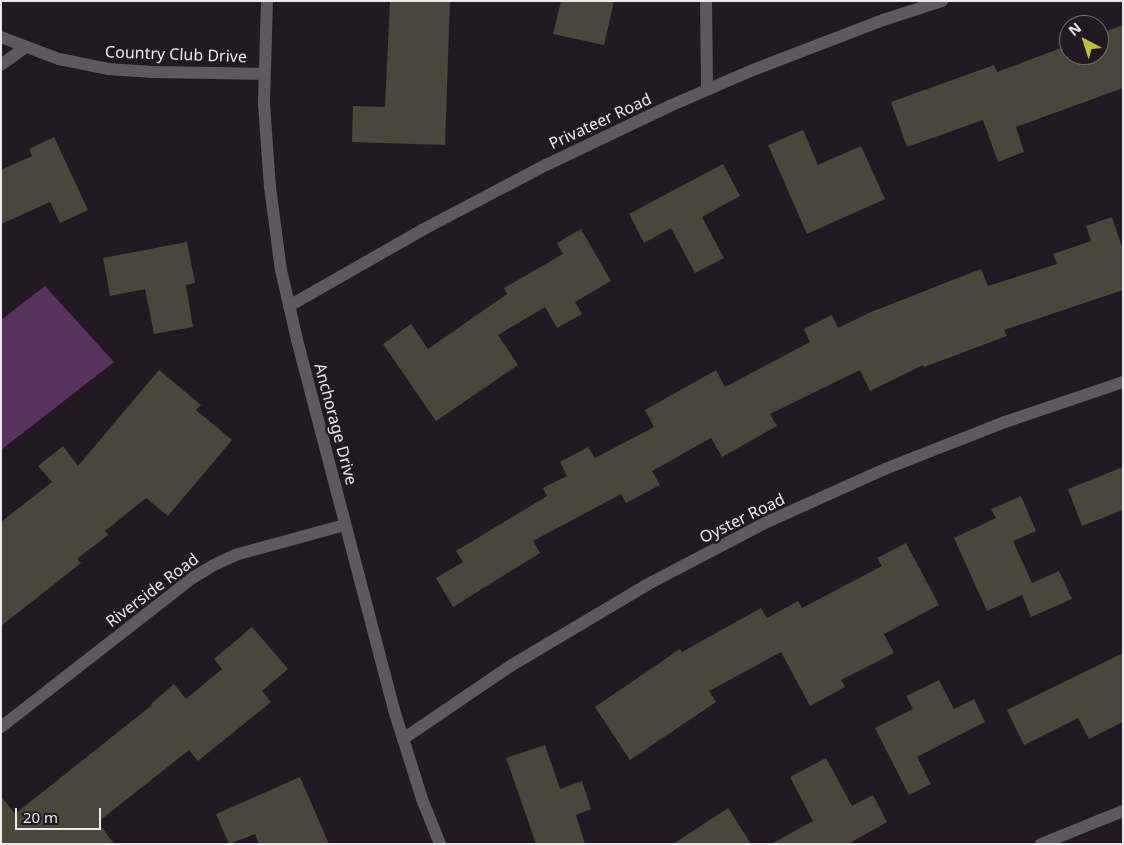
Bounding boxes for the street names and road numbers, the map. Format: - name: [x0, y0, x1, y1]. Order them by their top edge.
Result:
- street label: Country Club Drive: [105, 42, 247, 66]
- street label: Privateer Road: [546, 89, 654, 153]
- street label: Anchorage Drive: [311, 361, 361, 487]
- street label: Oyster Road: [696, 489, 788, 547]
- street label: Riverside Road: [102, 549, 202, 631]

